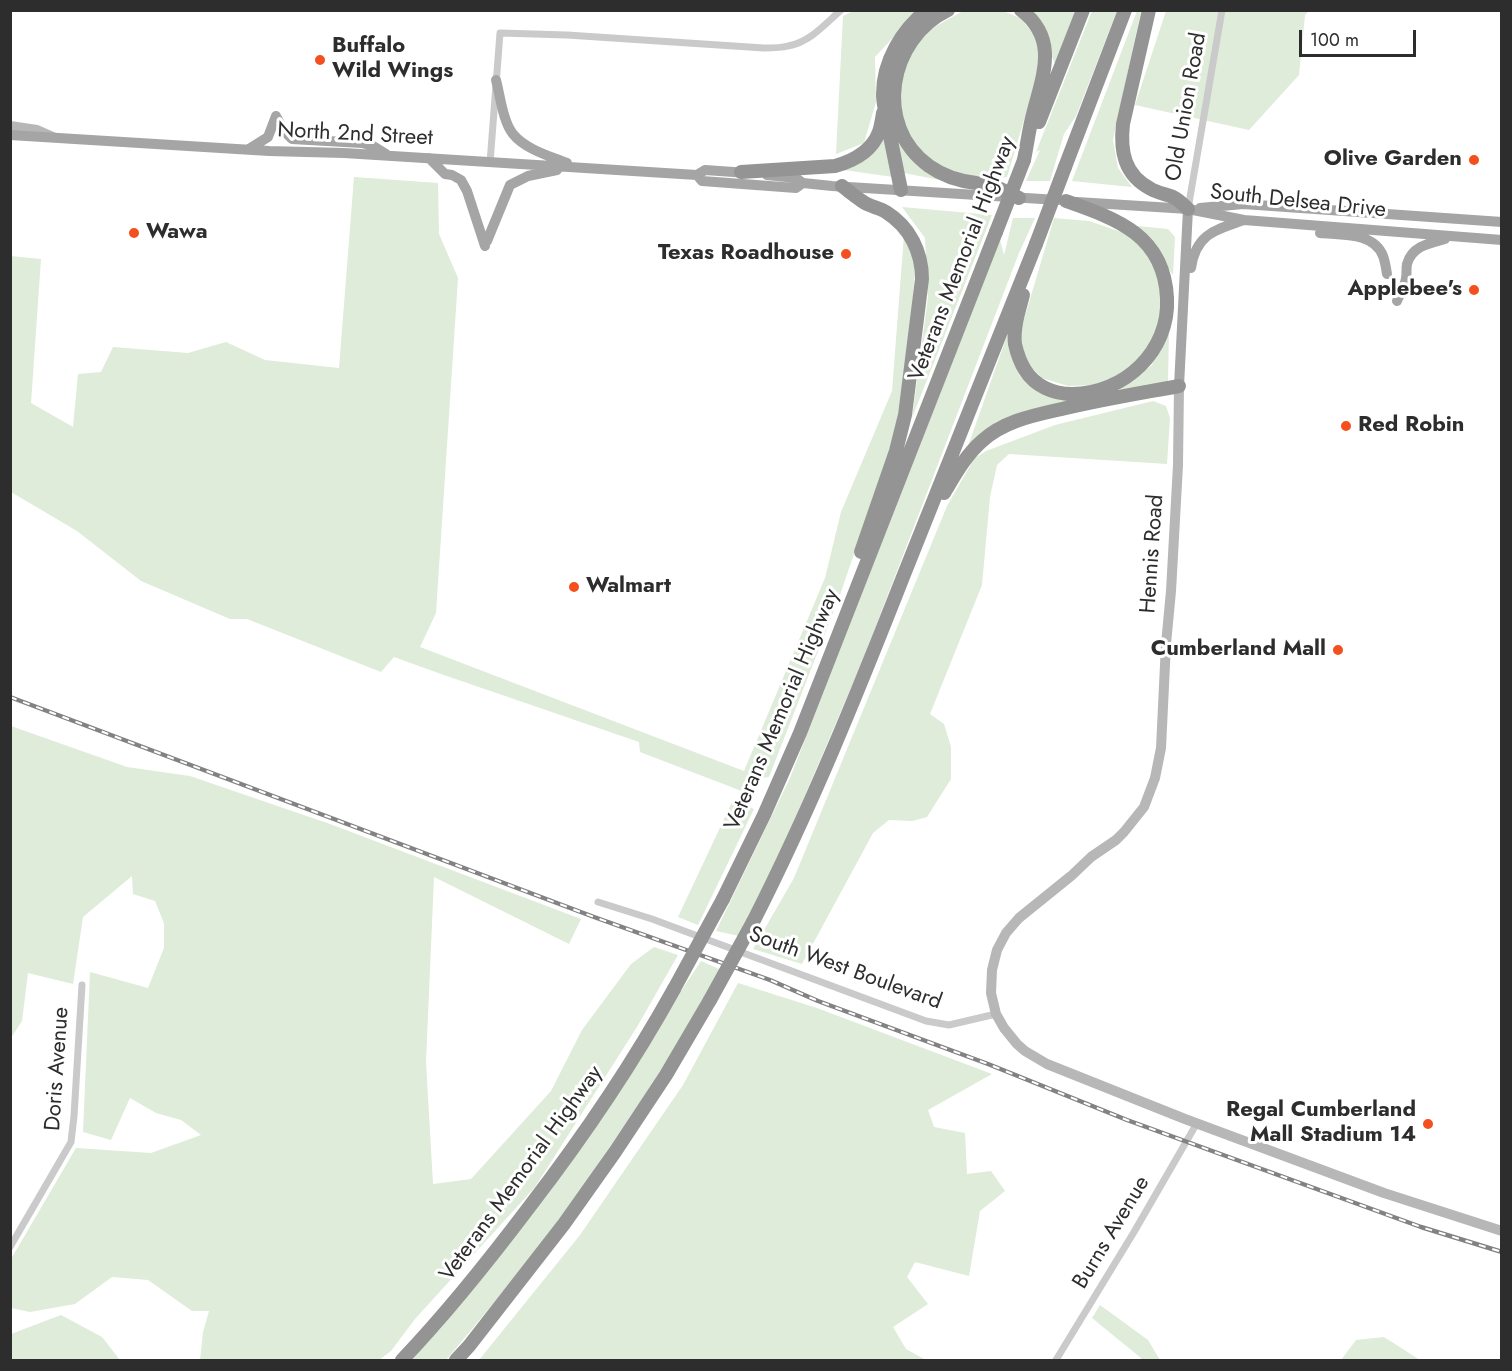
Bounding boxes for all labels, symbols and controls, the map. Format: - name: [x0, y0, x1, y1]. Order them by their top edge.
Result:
- scale bar: [1302, 18, 1419, 56]
- text: 100 m: [1310, 27, 1359, 53]
- street label: Old Union Road: [1161, 31, 1213, 183]
- place label: Buffalo Wild Wings: [332, 34, 453, 86]
- marker: Buffalo Wild Wings: [313, 53, 327, 67]
- street label: North 2nd Street: [277, 118, 433, 152]
- street label: Veterans Memorial Highway: [904, 133, 1022, 385]
- place label: Olive Garden: [1324, 147, 1462, 173]
- marker: Olive Garden: [1467, 153, 1481, 167]
- street label: South Delsea Drive: [1209, 180, 1387, 224]
- place label: Wawa: [146, 220, 208, 246]
- marker: Wawa: [127, 226, 141, 240]
- place label: Texas Roadhouse: [658, 241, 834, 267]
- marker: Texas Roadhouse: [839, 247, 853, 261]
- place label: Applebee's: [1347, 277, 1462, 303]
- marker: Applebee's: [1467, 283, 1481, 297]
- place label: Red Robin: [1358, 413, 1465, 439]
- marker: Red Robin: [1339, 419, 1353, 433]
- street label: Hennis Road: [1136, 494, 1170, 614]
- place label: Walmart: [586, 574, 671, 600]
- marker: Walmart: [567, 580, 581, 594]
- street label: Veterans Memorial Highway: [720, 585, 846, 835]
- place label: Cumberland Mall: [1151, 637, 1326, 663]
- marker: Cumberland Mall: [1331, 643, 1345, 657]
- street label: South West Boulevard: [745, 922, 945, 1016]
- street label: Doris Avenue: [40, 1006, 76, 1132]
- street label: Veterans Memorial Highway: [435, 1061, 609, 1287]
- place label: Regal Cumberland Mall Stadium 14: [1226, 1098, 1416, 1150]
- marker: Regal Cumberland Mall Stadium 14: [1421, 1117, 1435, 1131]
- street label: Burns Avenue: [1068, 1172, 1156, 1294]

